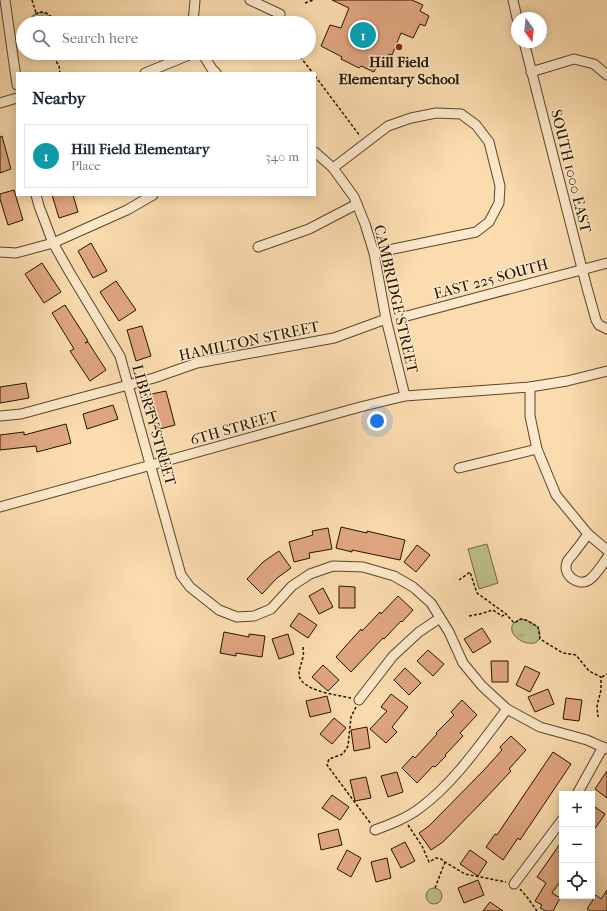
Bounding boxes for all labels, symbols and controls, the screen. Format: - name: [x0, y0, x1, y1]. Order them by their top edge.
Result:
- north arrow: [511, 12, 547, 48]
- search box: [16, 16, 316, 60]
- pin: 1: [350, 20, 376, 50]
- icon: search: [30, 27, 52, 49]
- text: Search here: [62, 29, 138, 47]
- marker: Hill Field Elementary School: [394, 42, 404, 52]
- place label: Hill Field Elementary School: [339, 53, 460, 88]
- text: Nearby: [32, 88, 86, 108]
- street label: SOUTH 1000 EAST: [547, 108, 595, 235]
- text: Hill Field Elementary: [71, 140, 210, 158]
- text: 1: [44, 149, 48, 164]
- text: 340 m: [265, 149, 299, 164]
- text: Place: [71, 158, 101, 173]
- street label: CAMBRIDGE STREET: [370, 223, 422, 376]
- street label: EAST 225 SOUTH: [432, 255, 550, 303]
- street label: HAMILTON STREET: [177, 317, 322, 365]
- street label: LIBERTY STREET: [128, 362, 180, 488]
- street label: 6TH STREET: [188, 407, 281, 449]
- your location: [367, 411, 387, 431]
- map controls: [559, 791, 595, 899]
- button: +: [559, 791, 595, 827]
- button: −: [559, 827, 595, 863]
- button: locate: [559, 863, 595, 899]

